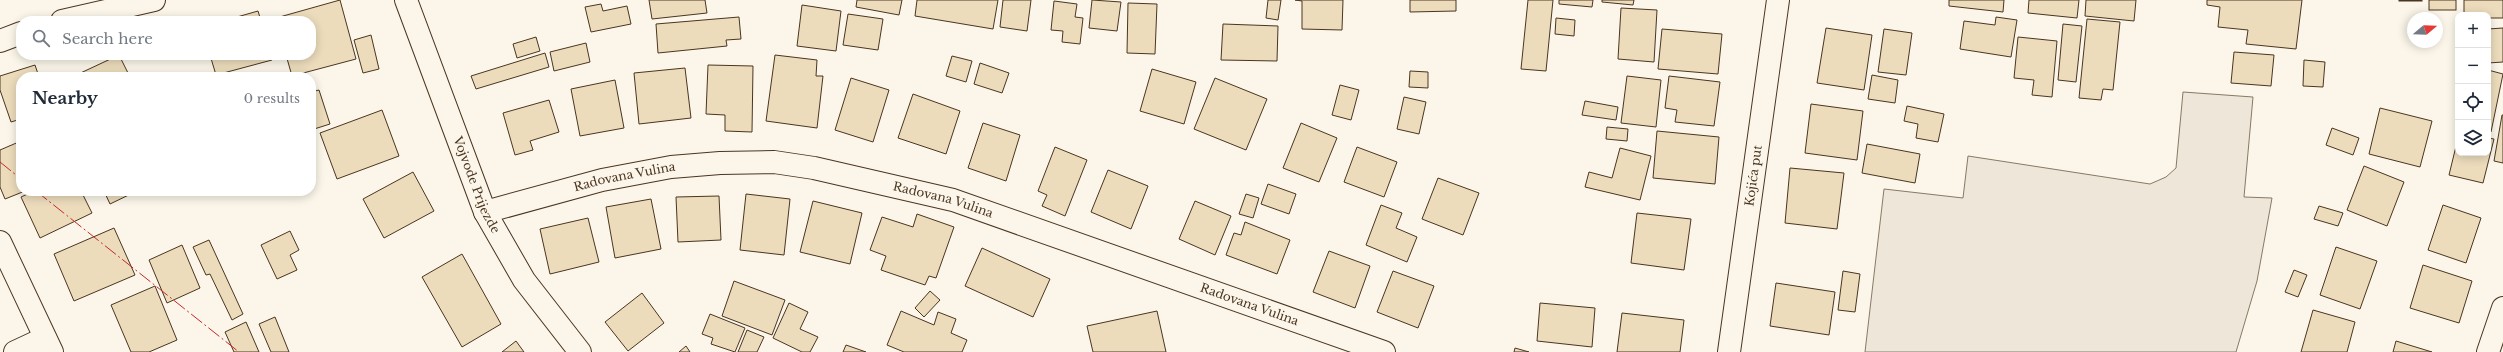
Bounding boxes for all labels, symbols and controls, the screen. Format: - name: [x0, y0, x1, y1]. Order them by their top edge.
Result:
- north arrow: [2407, 12, 2443, 48]
- map controls: [2455, 12, 2491, 156]
- button: +: [2455, 12, 2491, 48]
- search box: [16, 16, 316, 60]
- icon: search: [30, 27, 52, 49]
- text: Search here: [62, 29, 153, 48]
- button: −: [2455, 48, 2491, 84]
- button: locate: [2455, 84, 2491, 120]
- text: Nearby: [32, 88, 98, 109]
- text: 0 results: [244, 90, 300, 107]
- button: layers: [2455, 120, 2491, 156]
- street label: Vojvode Prijezde: [450, 133, 504, 236]
- street label: Kojića put: [1741, 144, 1765, 207]
- street label: Radovana Vulina: [572, 159, 676, 194]
- street label: Radovana Vulina: [892, 178, 996, 221]
- street label: Radovana Vulina: [1198, 280, 1301, 328]

